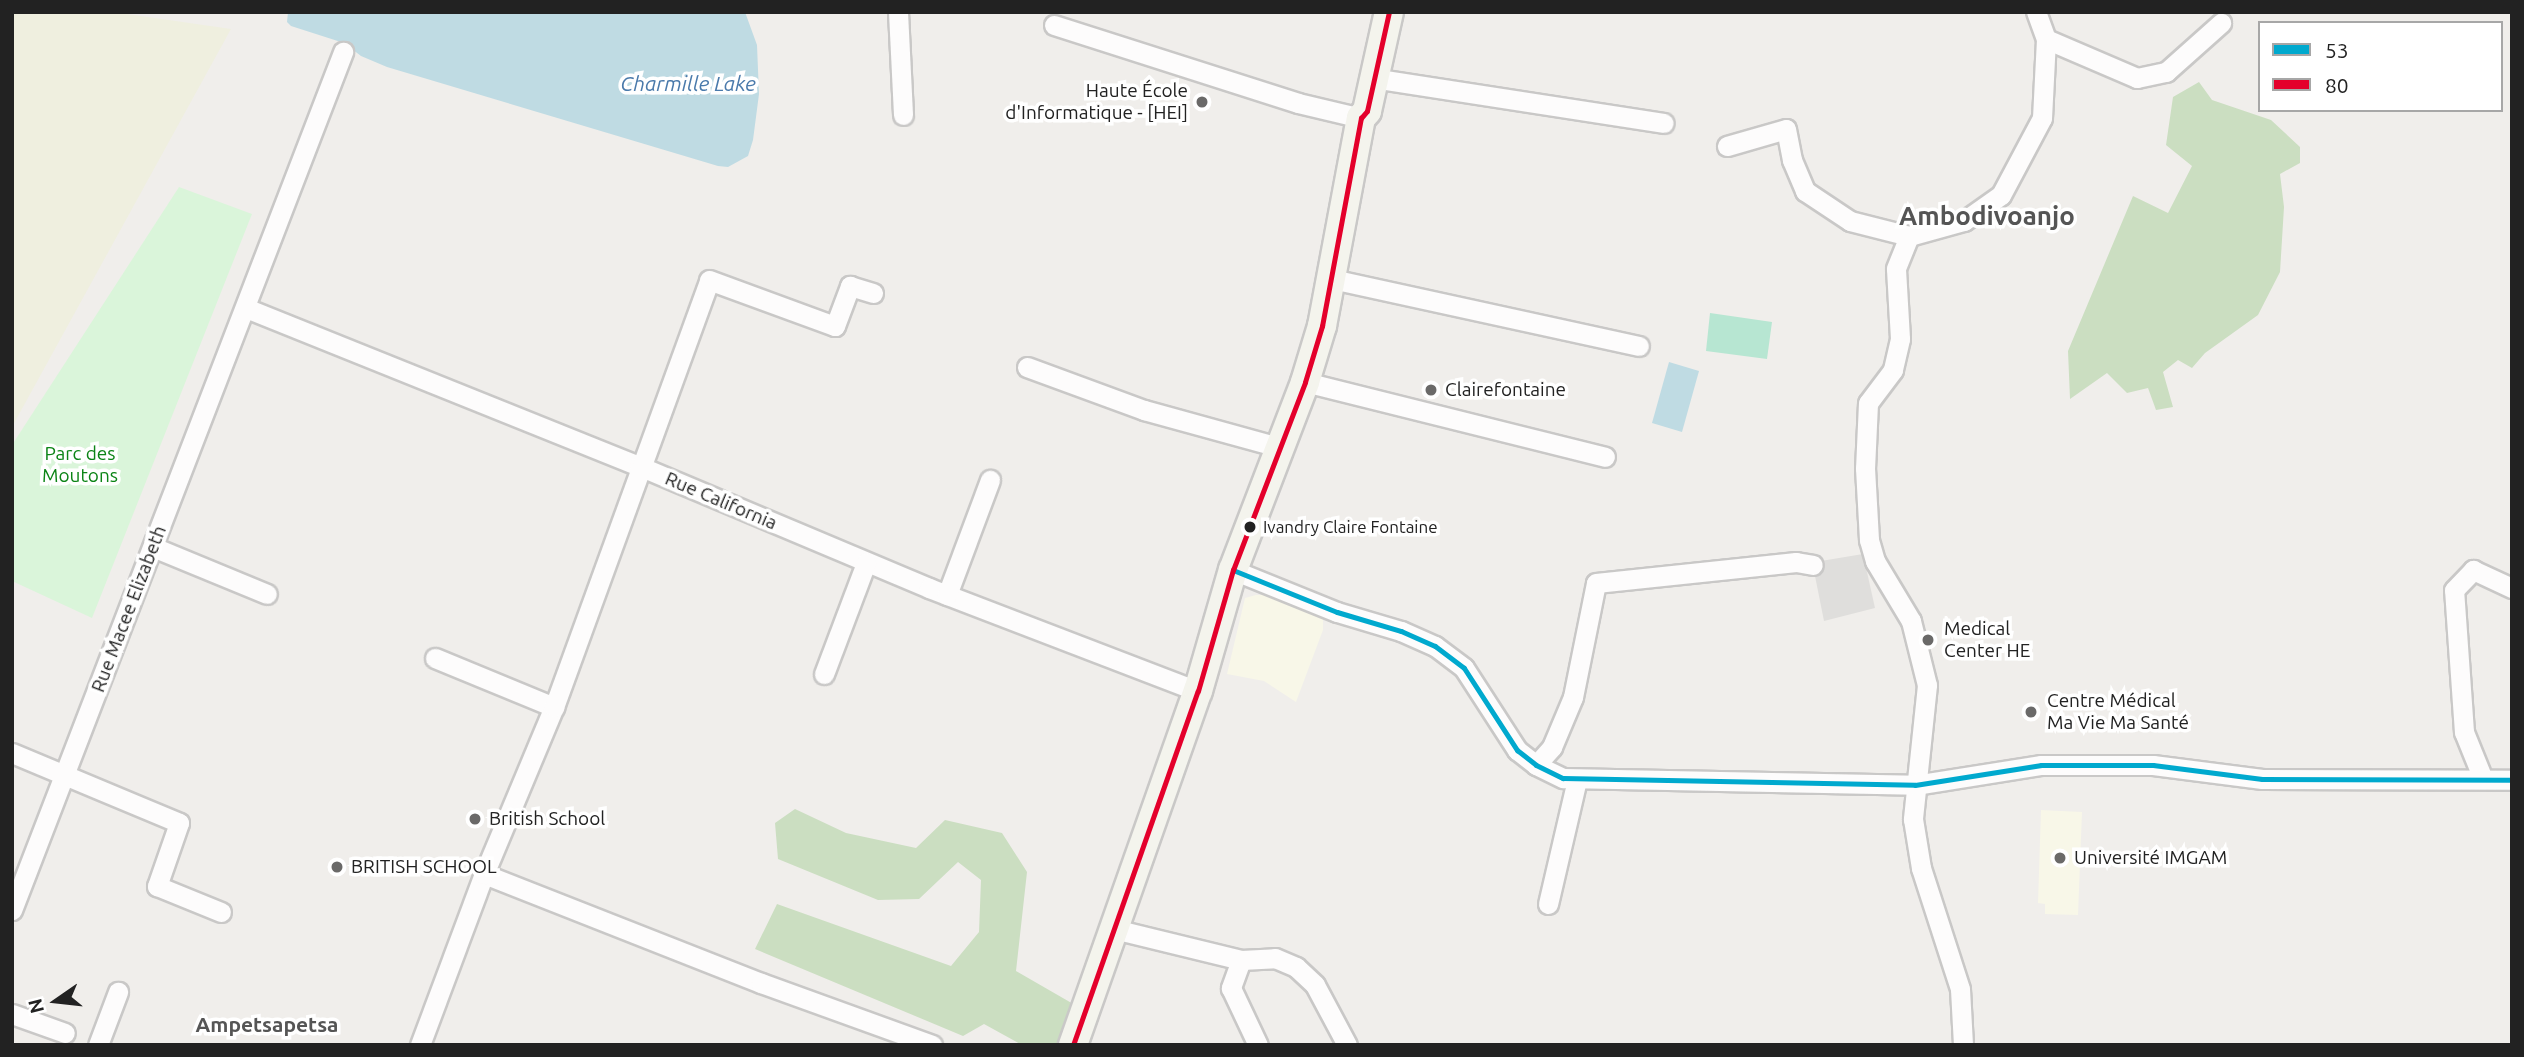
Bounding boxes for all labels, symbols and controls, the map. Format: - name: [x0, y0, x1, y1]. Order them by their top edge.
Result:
- legend: [2258, 21, 2503, 112]
- text: 53: [2325, 38, 2349, 62]
- water label: Charmille Lake: [620, 70, 756, 96]
- text: 80: [2325, 73, 2349, 97]
- place label: Haute École d'Informatique - [HEI]: [1005, 80, 1188, 124]
- marker: Haute École d'Informatique - [HEI]: [1194, 94, 1210, 110]
- district label: Ambodivoanjo: [1899, 200, 2075, 232]
- place label: Clairefontaine: [1445, 379, 1566, 401]
- marker: Clairefontaine: [1423, 382, 1439, 398]
- park label: Parc des Moutons: [42, 443, 118, 487]
- street label: Rue California: [662, 467, 780, 535]
- place label: Ivandry Claire Fontaine: [1263, 517, 1438, 537]
- marker: Ivandry Claire Fontaine: [1243, 520, 1257, 534]
- street label: Rue Macee Elizabeth: [87, 523, 171, 695]
- place label: Medical Center HE: [1944, 618, 2030, 662]
- marker: Medical Center HE: [1918, 630, 1938, 650]
- place label: Centre Médical Ma Vie Ma Santé: [2047, 690, 2189, 734]
- marker: Centre Médical Ma Vie Ma Santé: [2021, 702, 2041, 722]
- place label: British School: [489, 808, 605, 830]
- marker: British School: [467, 811, 483, 827]
- place label: Université IMGAM: [2074, 847, 2227, 869]
- marker: Université IMGAM: [2052, 850, 2068, 866]
- place label: BRITISH SCHOOL: [351, 856, 497, 878]
- marker: BRITISH SCHOOL: [329, 859, 345, 875]
- north arrow: [21, 966, 91, 1036]
- text: N: [23, 997, 48, 1016]
- district label: Ampetsapetsa: [196, 1011, 338, 1037]

